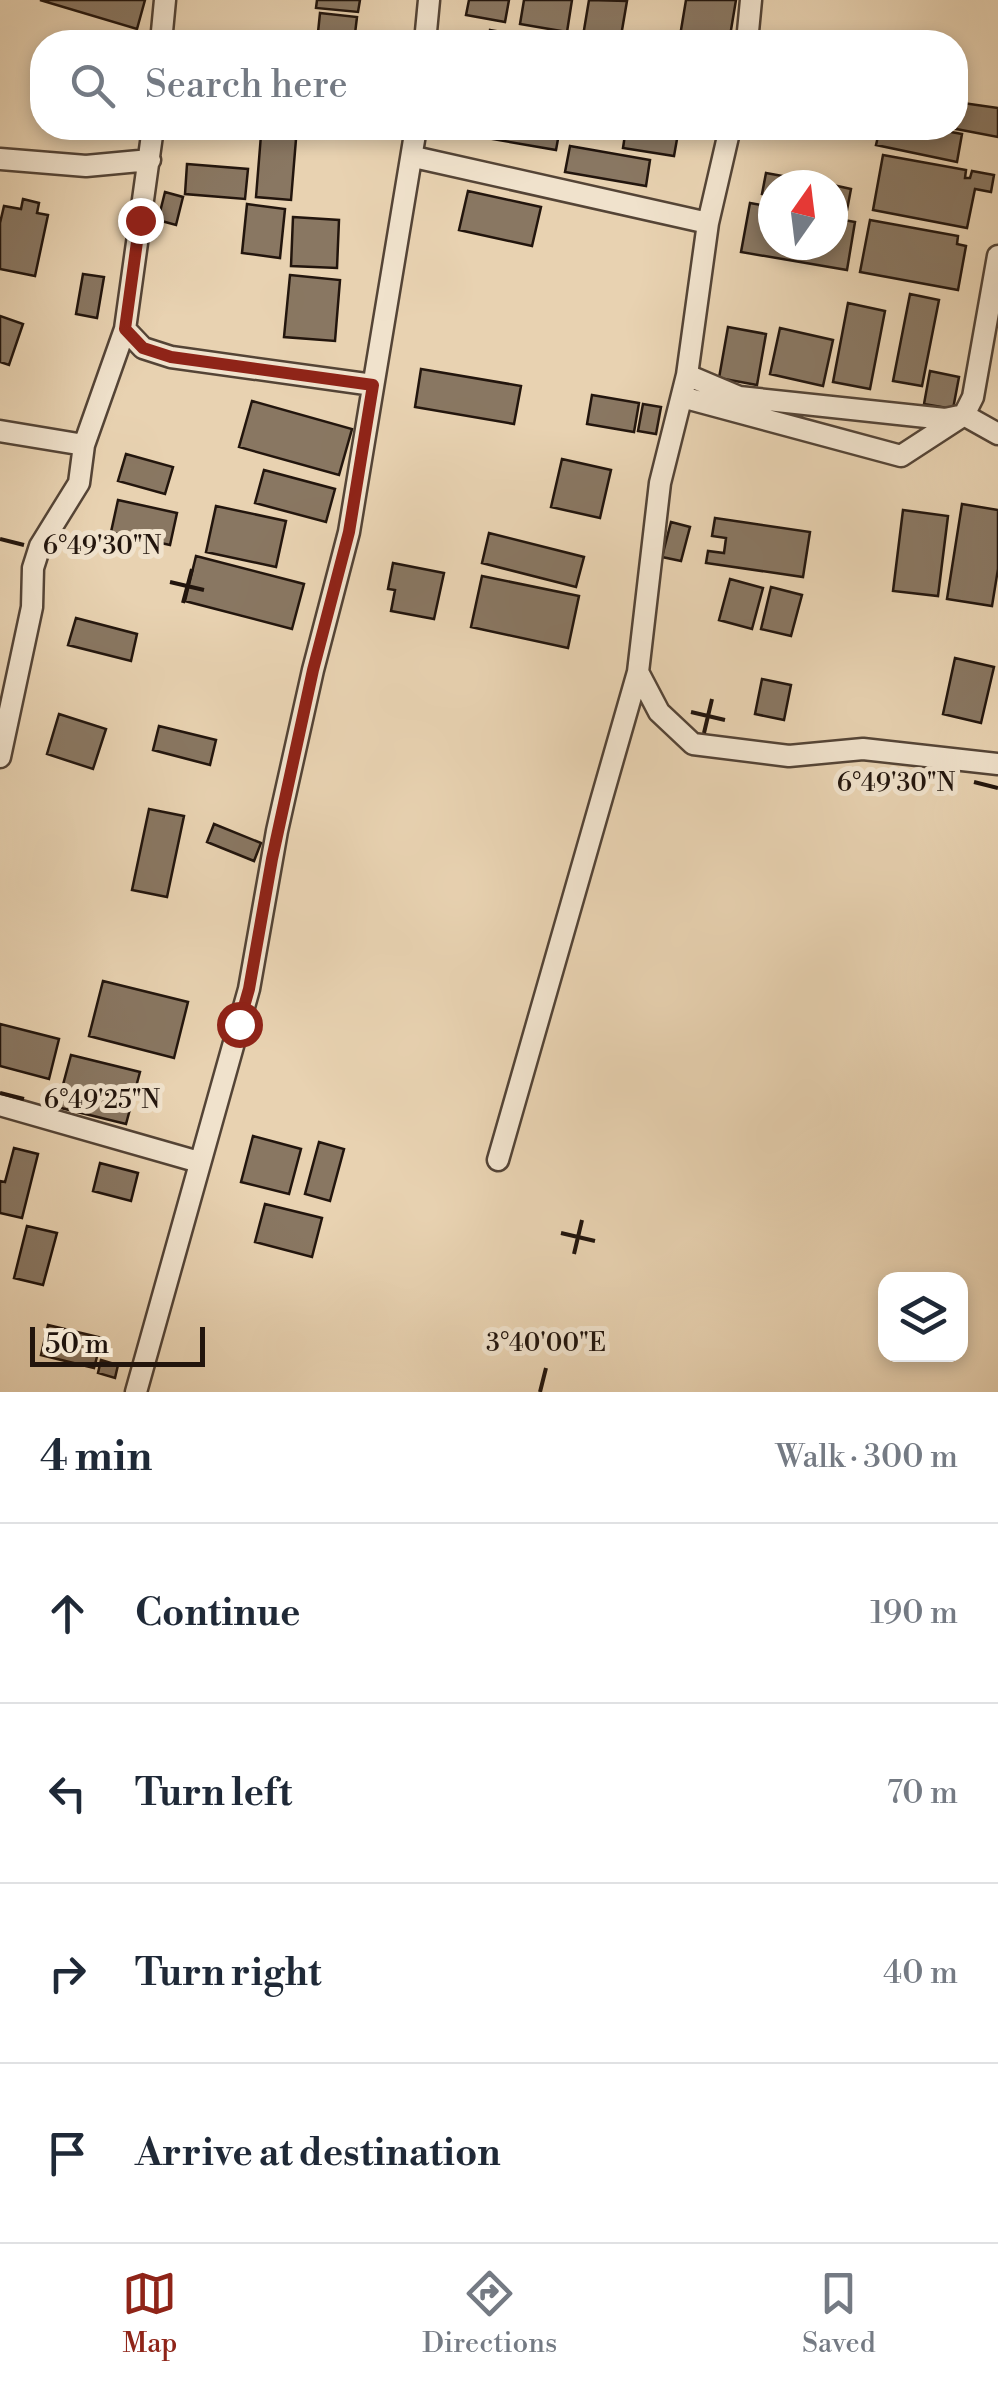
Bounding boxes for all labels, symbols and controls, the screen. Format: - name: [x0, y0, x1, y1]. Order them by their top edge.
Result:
- search box: [30, 30, 968, 140]
- icon: search: [65, 58, 120, 113]
- text: Search here: [145, 62, 348, 109]
- north arrow: [758, 170, 848, 260]
- route end: [118, 198, 164, 244]
- text: 6°49'30"N: [43, 531, 162, 562]
- text: 6°49'30"N: [837, 768, 956, 799]
- route start: [217, 1002, 263, 1048]
- text: 6°49'25"N: [44, 1085, 161, 1116]
- map controls: [878, 1272, 968, 1362]
- button: layers: [878, 1272, 968, 1362]
- scale bar: [30, 1322, 205, 1366]
- text: 50 m: [45, 1327, 109, 1362]
- text: 3°40'00"E: [486, 1328, 606, 1359]
- text: 4 min: [40, 1431, 152, 1484]
- text: Walk · 300 m: [775, 1437, 958, 1477]
- icon: ahead: [40, 1586, 95, 1641]
- text: Continue: [135, 1590, 300, 1637]
- text: 190 m: [870, 1593, 958, 1633]
- icon: left: [40, 1766, 95, 1821]
- text: Turn left: [135, 1770, 292, 1817]
- text: 70 m: [887, 1773, 958, 1813]
- icon: right: [40, 1946, 95, 2001]
- text: Turn right: [135, 1950, 321, 1997]
- text: 40 m: [883, 1953, 958, 1993]
- icon: arrive: [40, 2126, 95, 2181]
- text: Arrive at destination: [135, 2130, 501, 2177]
- tab: Map: [122, 2266, 177, 2361]
- tab: Directions: [422, 2266, 557, 2361]
- tab: Saved: [802, 2266, 876, 2361]

